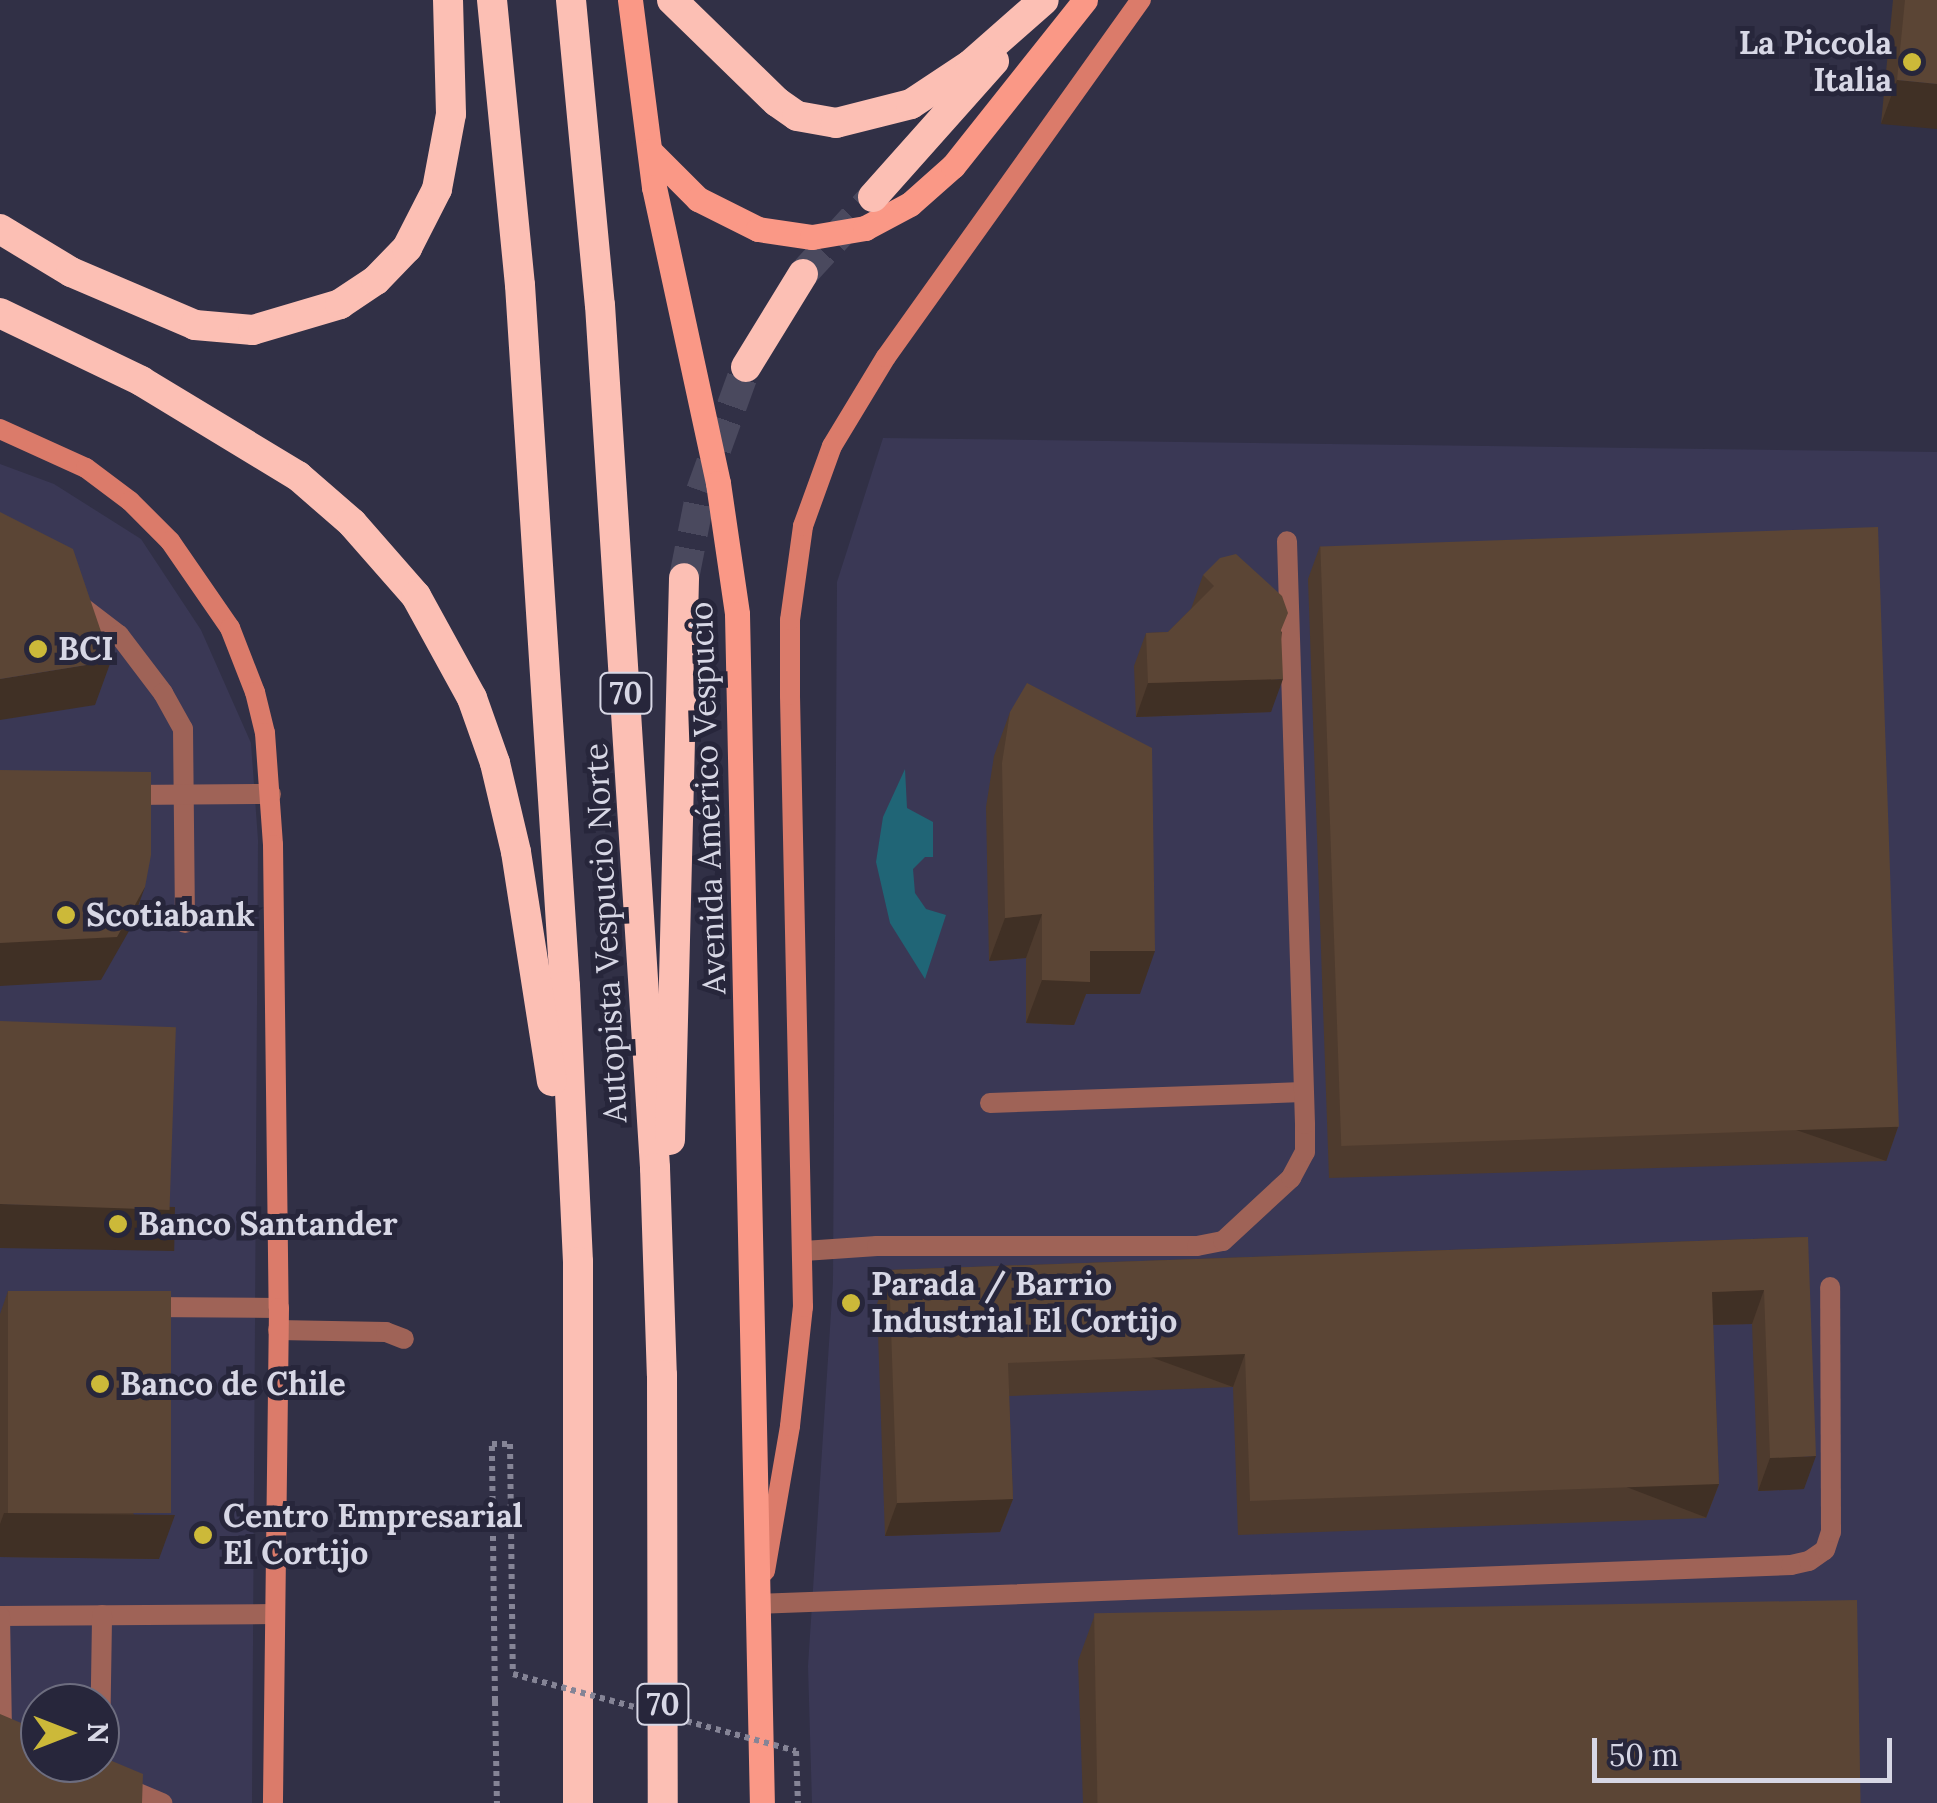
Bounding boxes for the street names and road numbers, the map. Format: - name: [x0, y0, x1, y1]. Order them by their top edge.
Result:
- street label: Avenida Américo Vespucio: [682, 601, 734, 995]
- road number: 70: [598, 668, 654, 718]
- street label: Autopista Vespucio Norte: [577, 742, 635, 1124]
- road number: 70: [636, 1679, 690, 1729]

